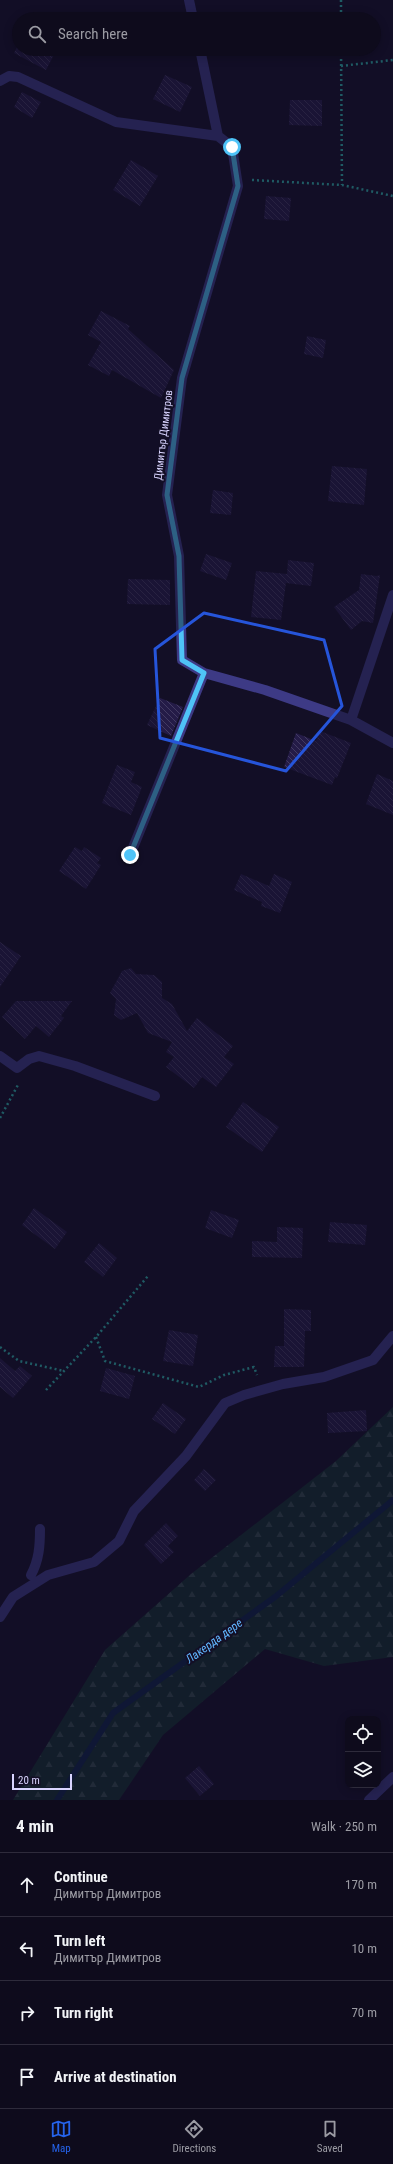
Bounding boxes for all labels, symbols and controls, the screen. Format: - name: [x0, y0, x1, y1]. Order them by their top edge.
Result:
- search box: [12, 12, 381, 56]
- icon: search: [26, 23, 48, 45]
- text: Search here: [58, 25, 128, 43]
- route start: [223, 138, 241, 156]
- street label: Димитър Димитров: [152, 389, 175, 481]
- route end: [121, 846, 139, 864]
- water label: Лакерда дере: [182, 1615, 246, 1667]
- map controls: [345, 1716, 381, 1788]
- button: locate: [345, 1716, 381, 1752]
- button: layers: [345, 1752, 381, 1788]
- scale bar: [12, 1772, 72, 1791]
- text: 20 m: [18, 1774, 40, 1787]
- text: 4 min: [16, 1816, 54, 1836]
- text: Walk · 250 m: [311, 1819, 377, 1834]
- text: Continue: [54, 1868, 108, 1886]
- icon: ahead: [16, 1874, 38, 1896]
- text: 170 m: [345, 1877, 377, 1892]
- text: Димитър Димитров: [54, 1886, 161, 1901]
- text: Turn left: [54, 1932, 105, 1950]
- icon: left: [16, 1938, 38, 1960]
- text: 10 m: [351, 1941, 377, 1956]
- text: Димитър Димитров: [54, 1950, 161, 1965]
- icon: right: [16, 2002, 38, 2024]
- text: Turn right: [54, 2004, 113, 2022]
- text: 70 m: [351, 2005, 377, 2020]
- icon: arrive: [16, 2066, 38, 2088]
- text: Arrive at destination: [54, 2068, 177, 2086]
- tab: Map: [50, 2118, 72, 2155]
- tab: Directions: [172, 2118, 216, 2155]
- tab: Saved: [317, 2118, 343, 2155]

